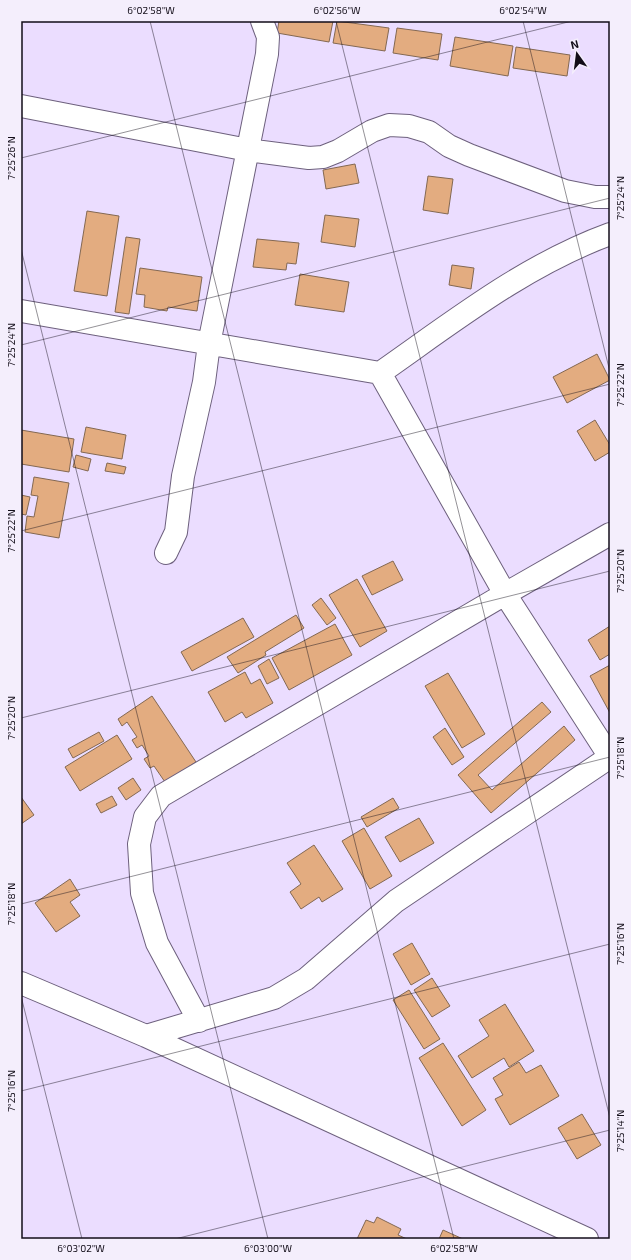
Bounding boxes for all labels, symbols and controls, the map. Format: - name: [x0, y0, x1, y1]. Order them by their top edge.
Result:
- text: 6°02'58"W: [127, 4, 175, 16]
- text: 6°02'56"W: [313, 4, 361, 16]
- text: 6°02'54"W: [499, 4, 547, 16]
- north arrow: [557, 34, 597, 74]
- text: N: [569, 37, 580, 51]
- text: 7°25'26"N: [5, 136, 17, 180]
- text: 7°25'24"N: [614, 176, 626, 220]
- text: 7°25'24"N: [5, 323, 17, 367]
- text: 7°25'22"N: [614, 363, 626, 407]
- text: 7°25'22"N: [5, 509, 17, 553]
- text: 7°25'20"N: [614, 549, 626, 593]
- text: 7°25'20"N: [5, 696, 17, 740]
- text: 7°25'18"N: [614, 737, 626, 779]
- text: 7°25'18"N: [5, 883, 17, 925]
- text: 7°25'16"N: [614, 923, 626, 965]
- text: 7°25'16"N: [5, 1070, 17, 1112]
- text: 7°25'14"N: [614, 1110, 626, 1152]
- text: 6°03'02"W: [57, 1242, 105, 1254]
- text: 6°03'00"W: [244, 1242, 293, 1254]
- text: 6°02'58"W: [430, 1242, 478, 1254]

